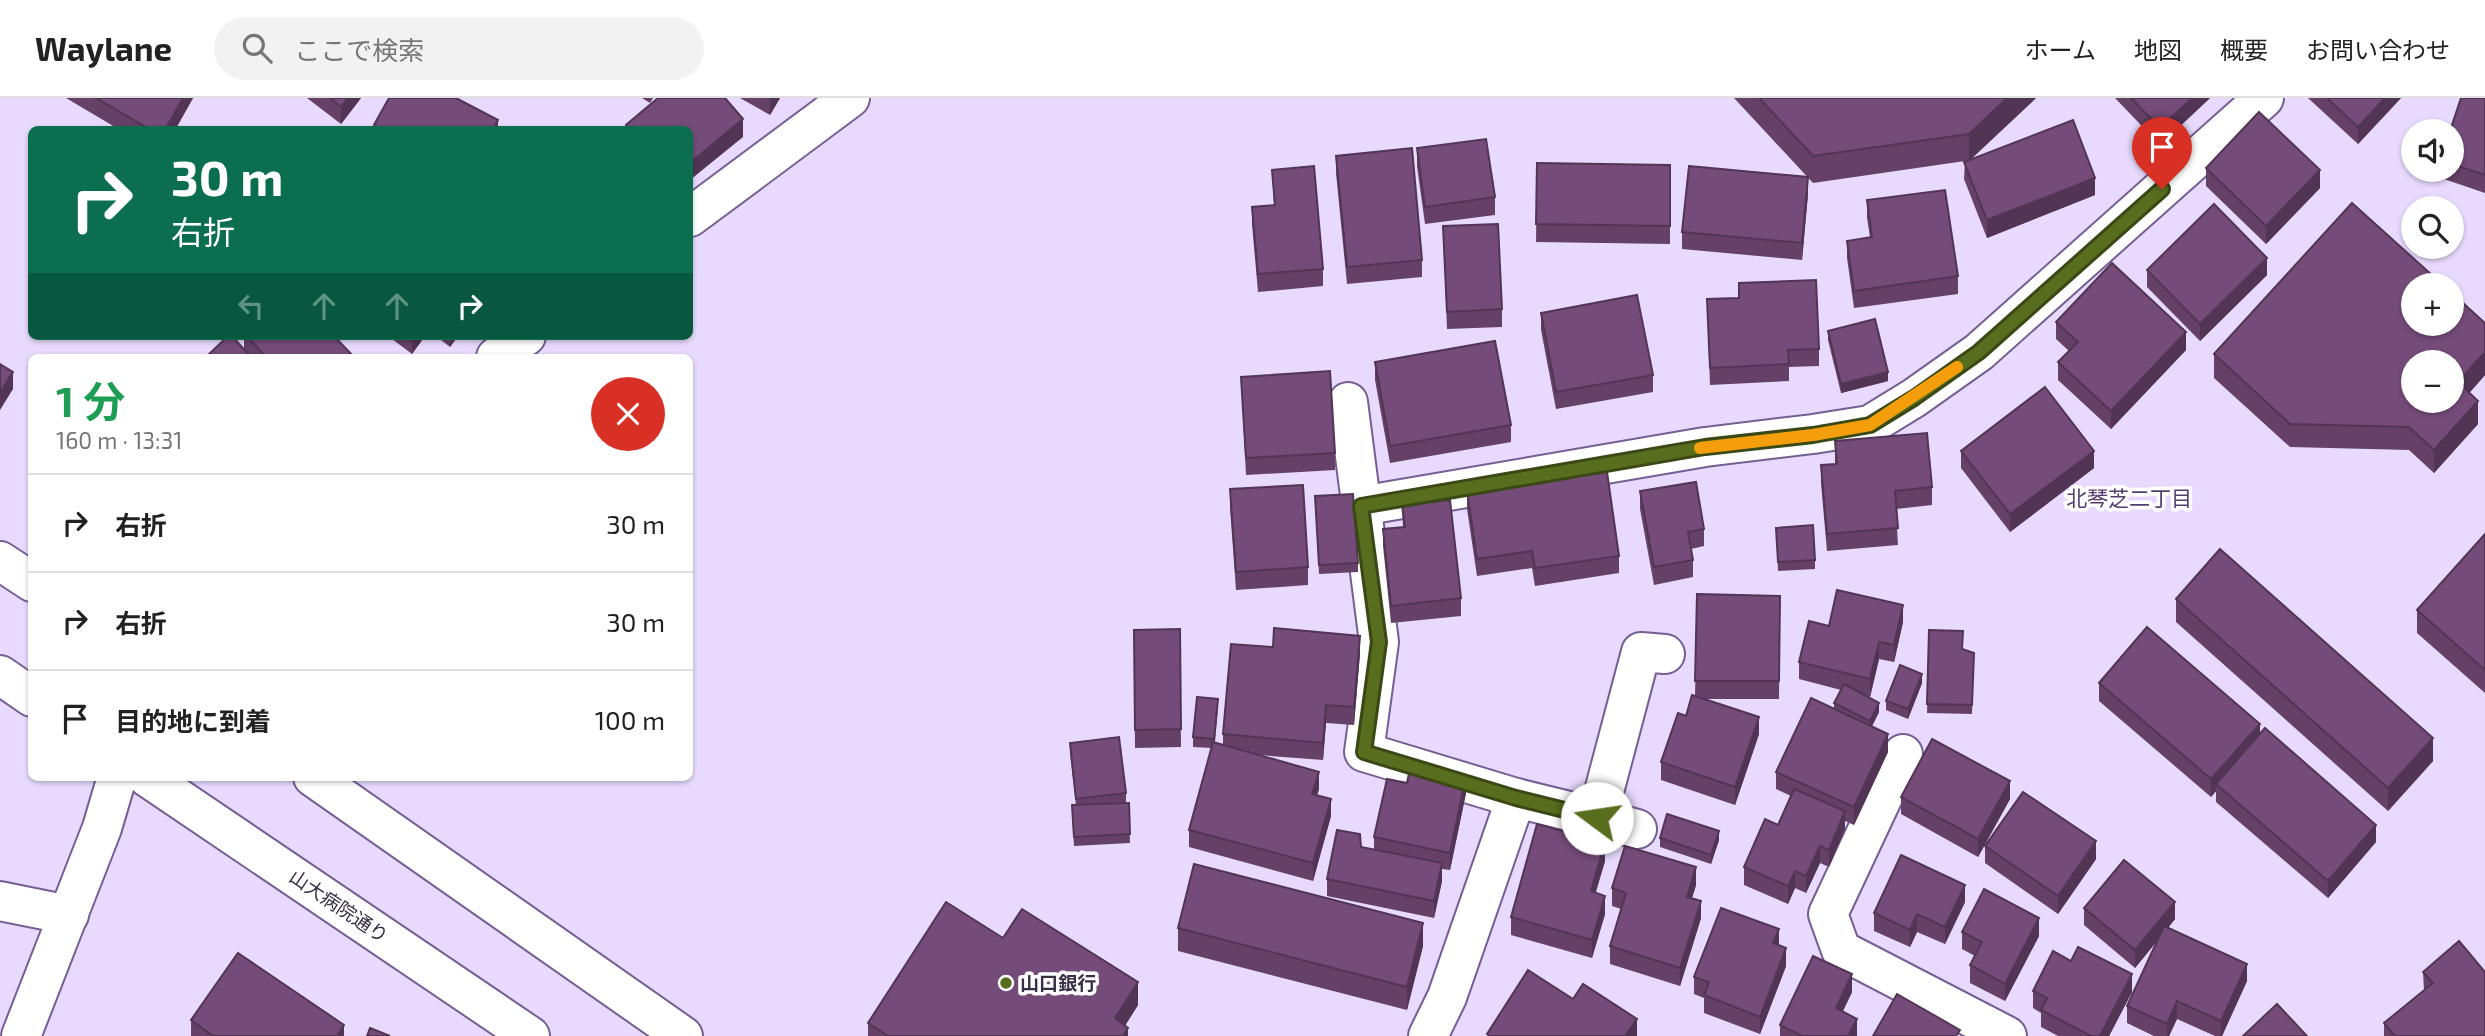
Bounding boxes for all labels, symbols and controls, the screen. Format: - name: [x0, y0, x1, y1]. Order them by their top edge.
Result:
- search box: [214, 17, 704, 80]
- text: Waylane: [35, 28, 172, 68]
- icon: search: [238, 29, 276, 67]
- text: ここで検索: [294, 34, 424, 65]
- text: ホーム: [2025, 35, 2096, 64]
- text: 地図: [2134, 35, 2182, 64]
- text: 概要: [2220, 35, 2268, 64]
- text: お問い合わせ: [2306, 35, 2450, 64]
- pin: [2132, 117, 2192, 189]
- map controls: [2401, 119, 2464, 413]
- button: sound: [2401, 119, 2464, 182]
- icon: arrive: [2143, 128, 2181, 166]
- text: 30 m: [171, 147, 283, 206]
- icon: right: [56, 154, 147, 245]
- button: search: [2401, 196, 2464, 259]
- text: 右折: [171, 212, 235, 250]
- button: +: [2401, 273, 2464, 336]
- icon: left: [232, 287, 270, 325]
- icon: ahead: [305, 287, 343, 325]
- icon: ahead: [378, 287, 416, 325]
- icon: right: [451, 287, 489, 325]
- button: −: [2401, 350, 2464, 413]
- text: 1 分: [56, 375, 125, 425]
- button: close: [591, 377, 665, 451]
- text: 160 m · 13:31: [56, 426, 182, 454]
- district label: 北琴芝二丁目: [2066, 485, 2192, 510]
- icon: right: [56, 504, 94, 542]
- text: 30 m: [606, 508, 665, 539]
- text: 右折: [115, 509, 167, 540]
- icon: right: [56, 602, 94, 640]
- text: 30 m: [606, 606, 665, 637]
- text: 右折: [115, 607, 167, 638]
- icon: arrive: [56, 700, 94, 738]
- text: 100 m: [595, 704, 665, 735]
- text: 目的地に到着: [115, 705, 271, 736]
- position arrow: [1560, 781, 1634, 855]
- street label: 山大病院通り: [286, 864, 393, 947]
- place label: 山口銀行: [1020, 971, 1096, 994]
- marker: 山口銀行: [998, 975, 1014, 991]

